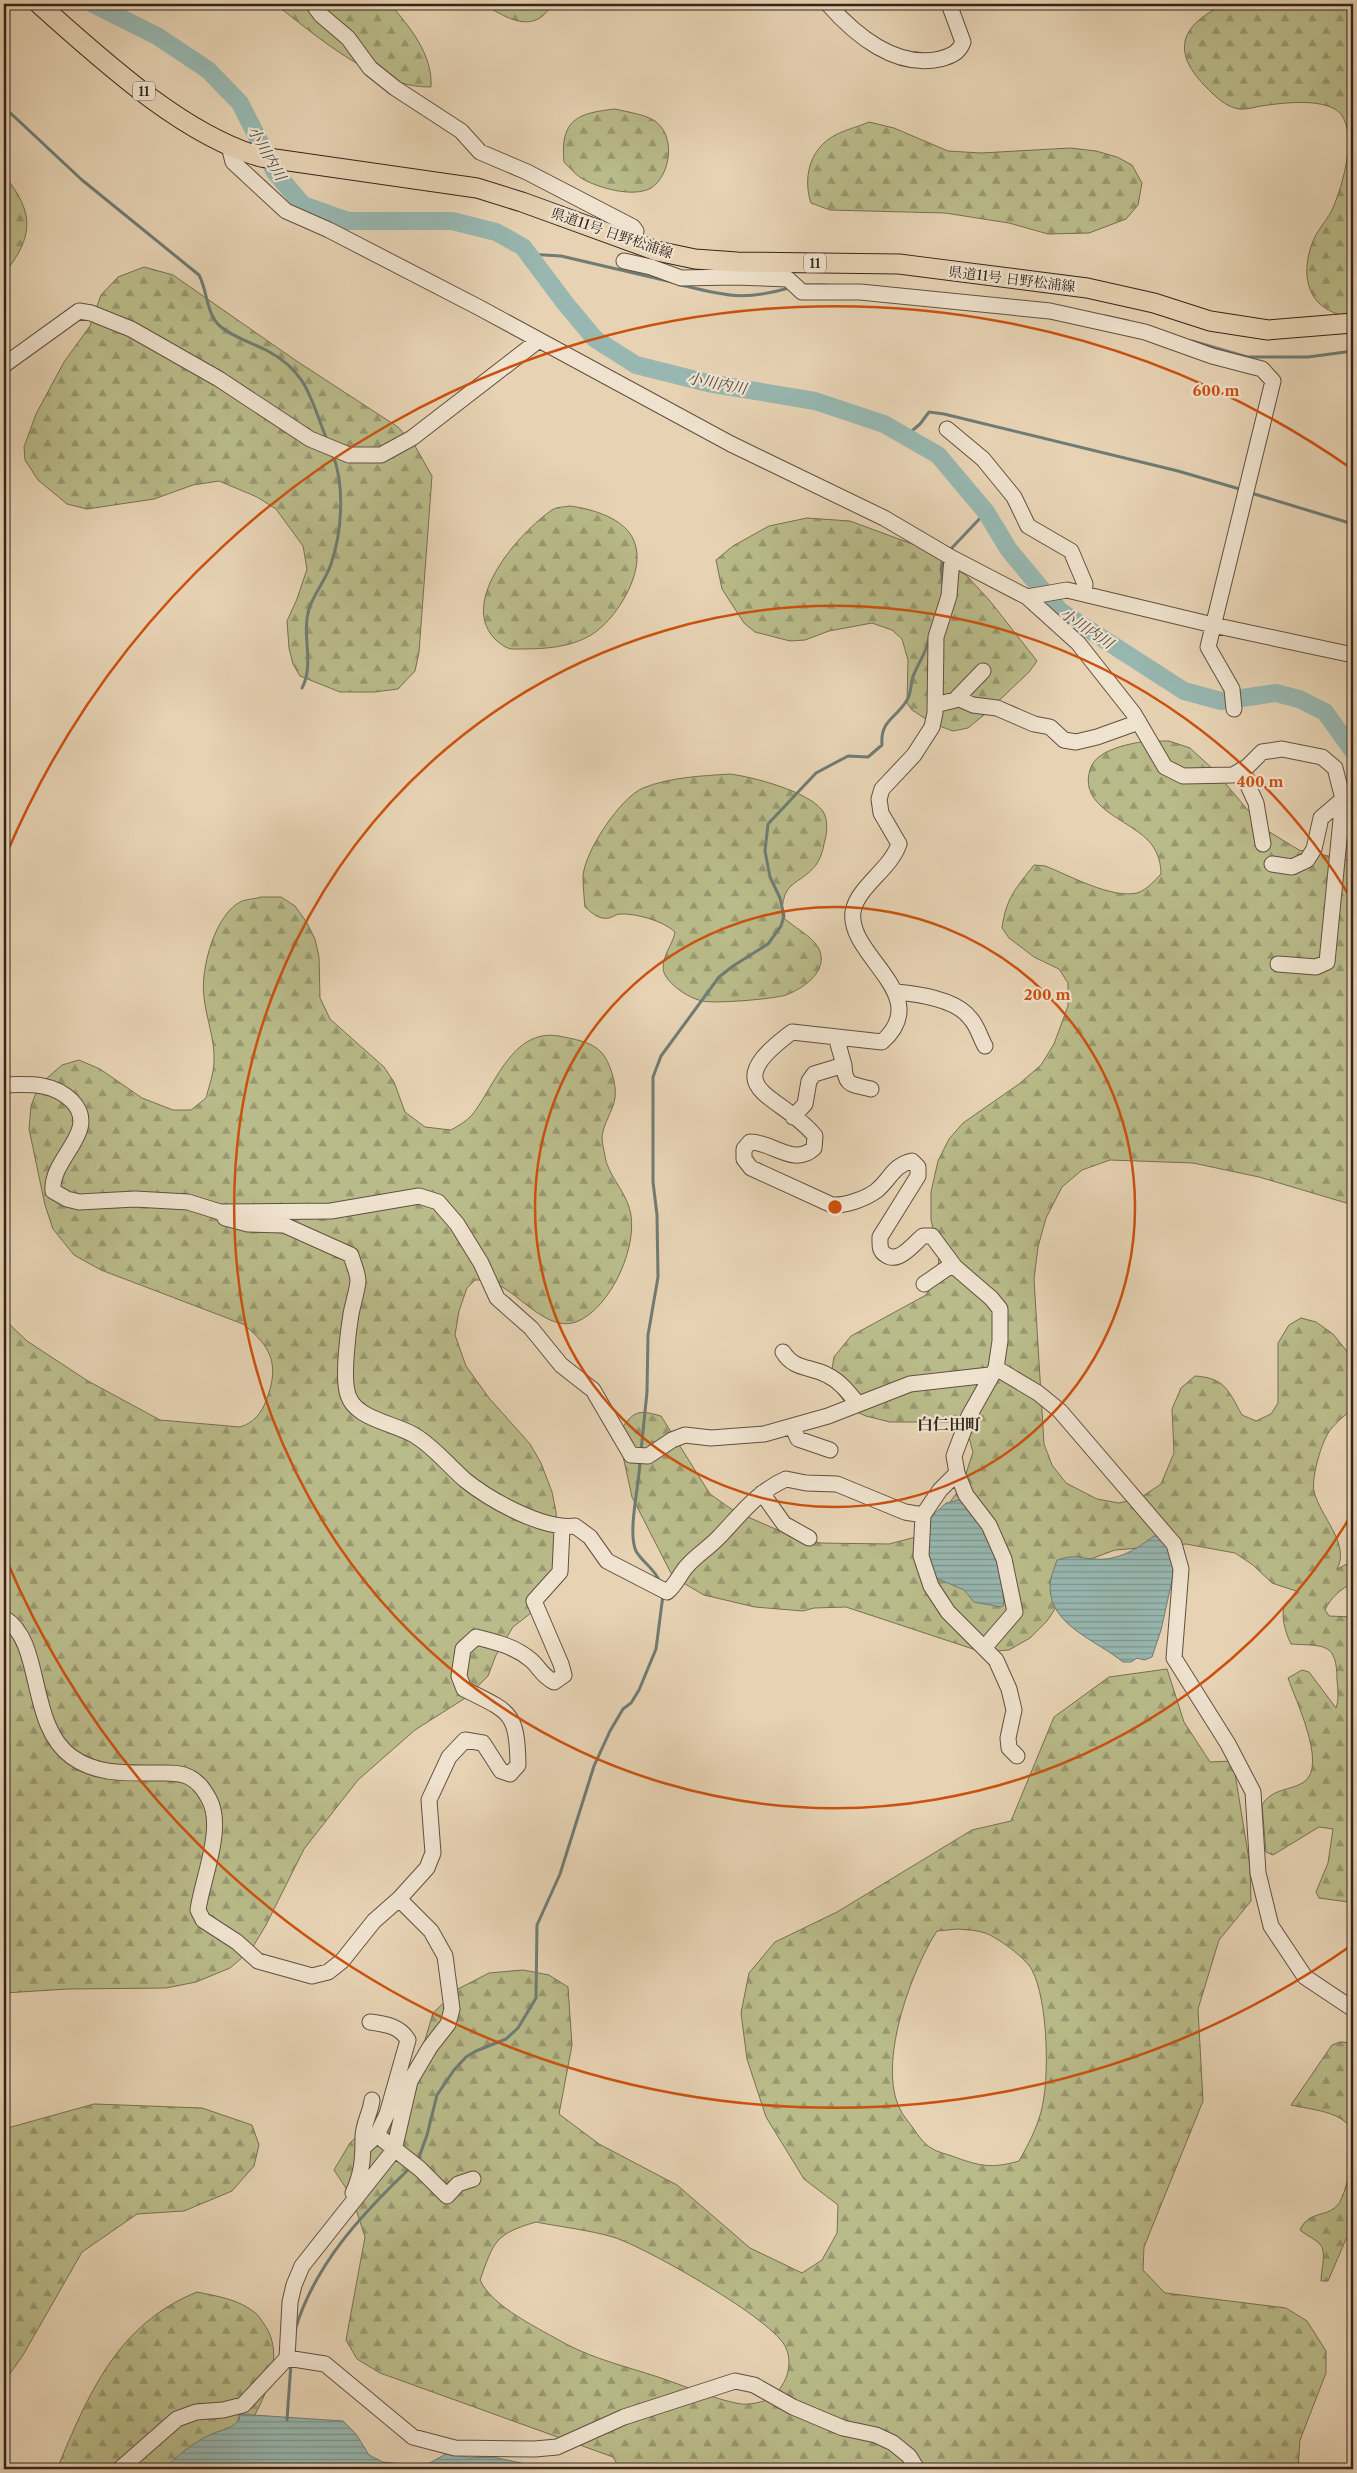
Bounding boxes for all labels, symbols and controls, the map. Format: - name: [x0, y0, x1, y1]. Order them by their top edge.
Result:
- road number: 11: [133, 82, 155, 100]
- water label: 小川内川: [244, 122, 291, 185]
- street label: 県道11号 日野松浦線: [549, 204, 675, 262]
- road number: 11: [804, 254, 826, 272]
- street label: 県道11号 日野松浦線: [948, 262, 1076, 296]
- water label: 小川内川: [686, 368, 750, 398]
- text: 600 m: [1193, 381, 1239, 400]
- water label: 小川内川: [1057, 603, 1119, 654]
- text: 400 m: [1237, 772, 1283, 791]
- text: 200 m: [1024, 985, 1070, 1004]
- centre of rings: [826, 1198, 844, 1216]
- district label: 白仁田町: [917, 1414, 981, 1434]

